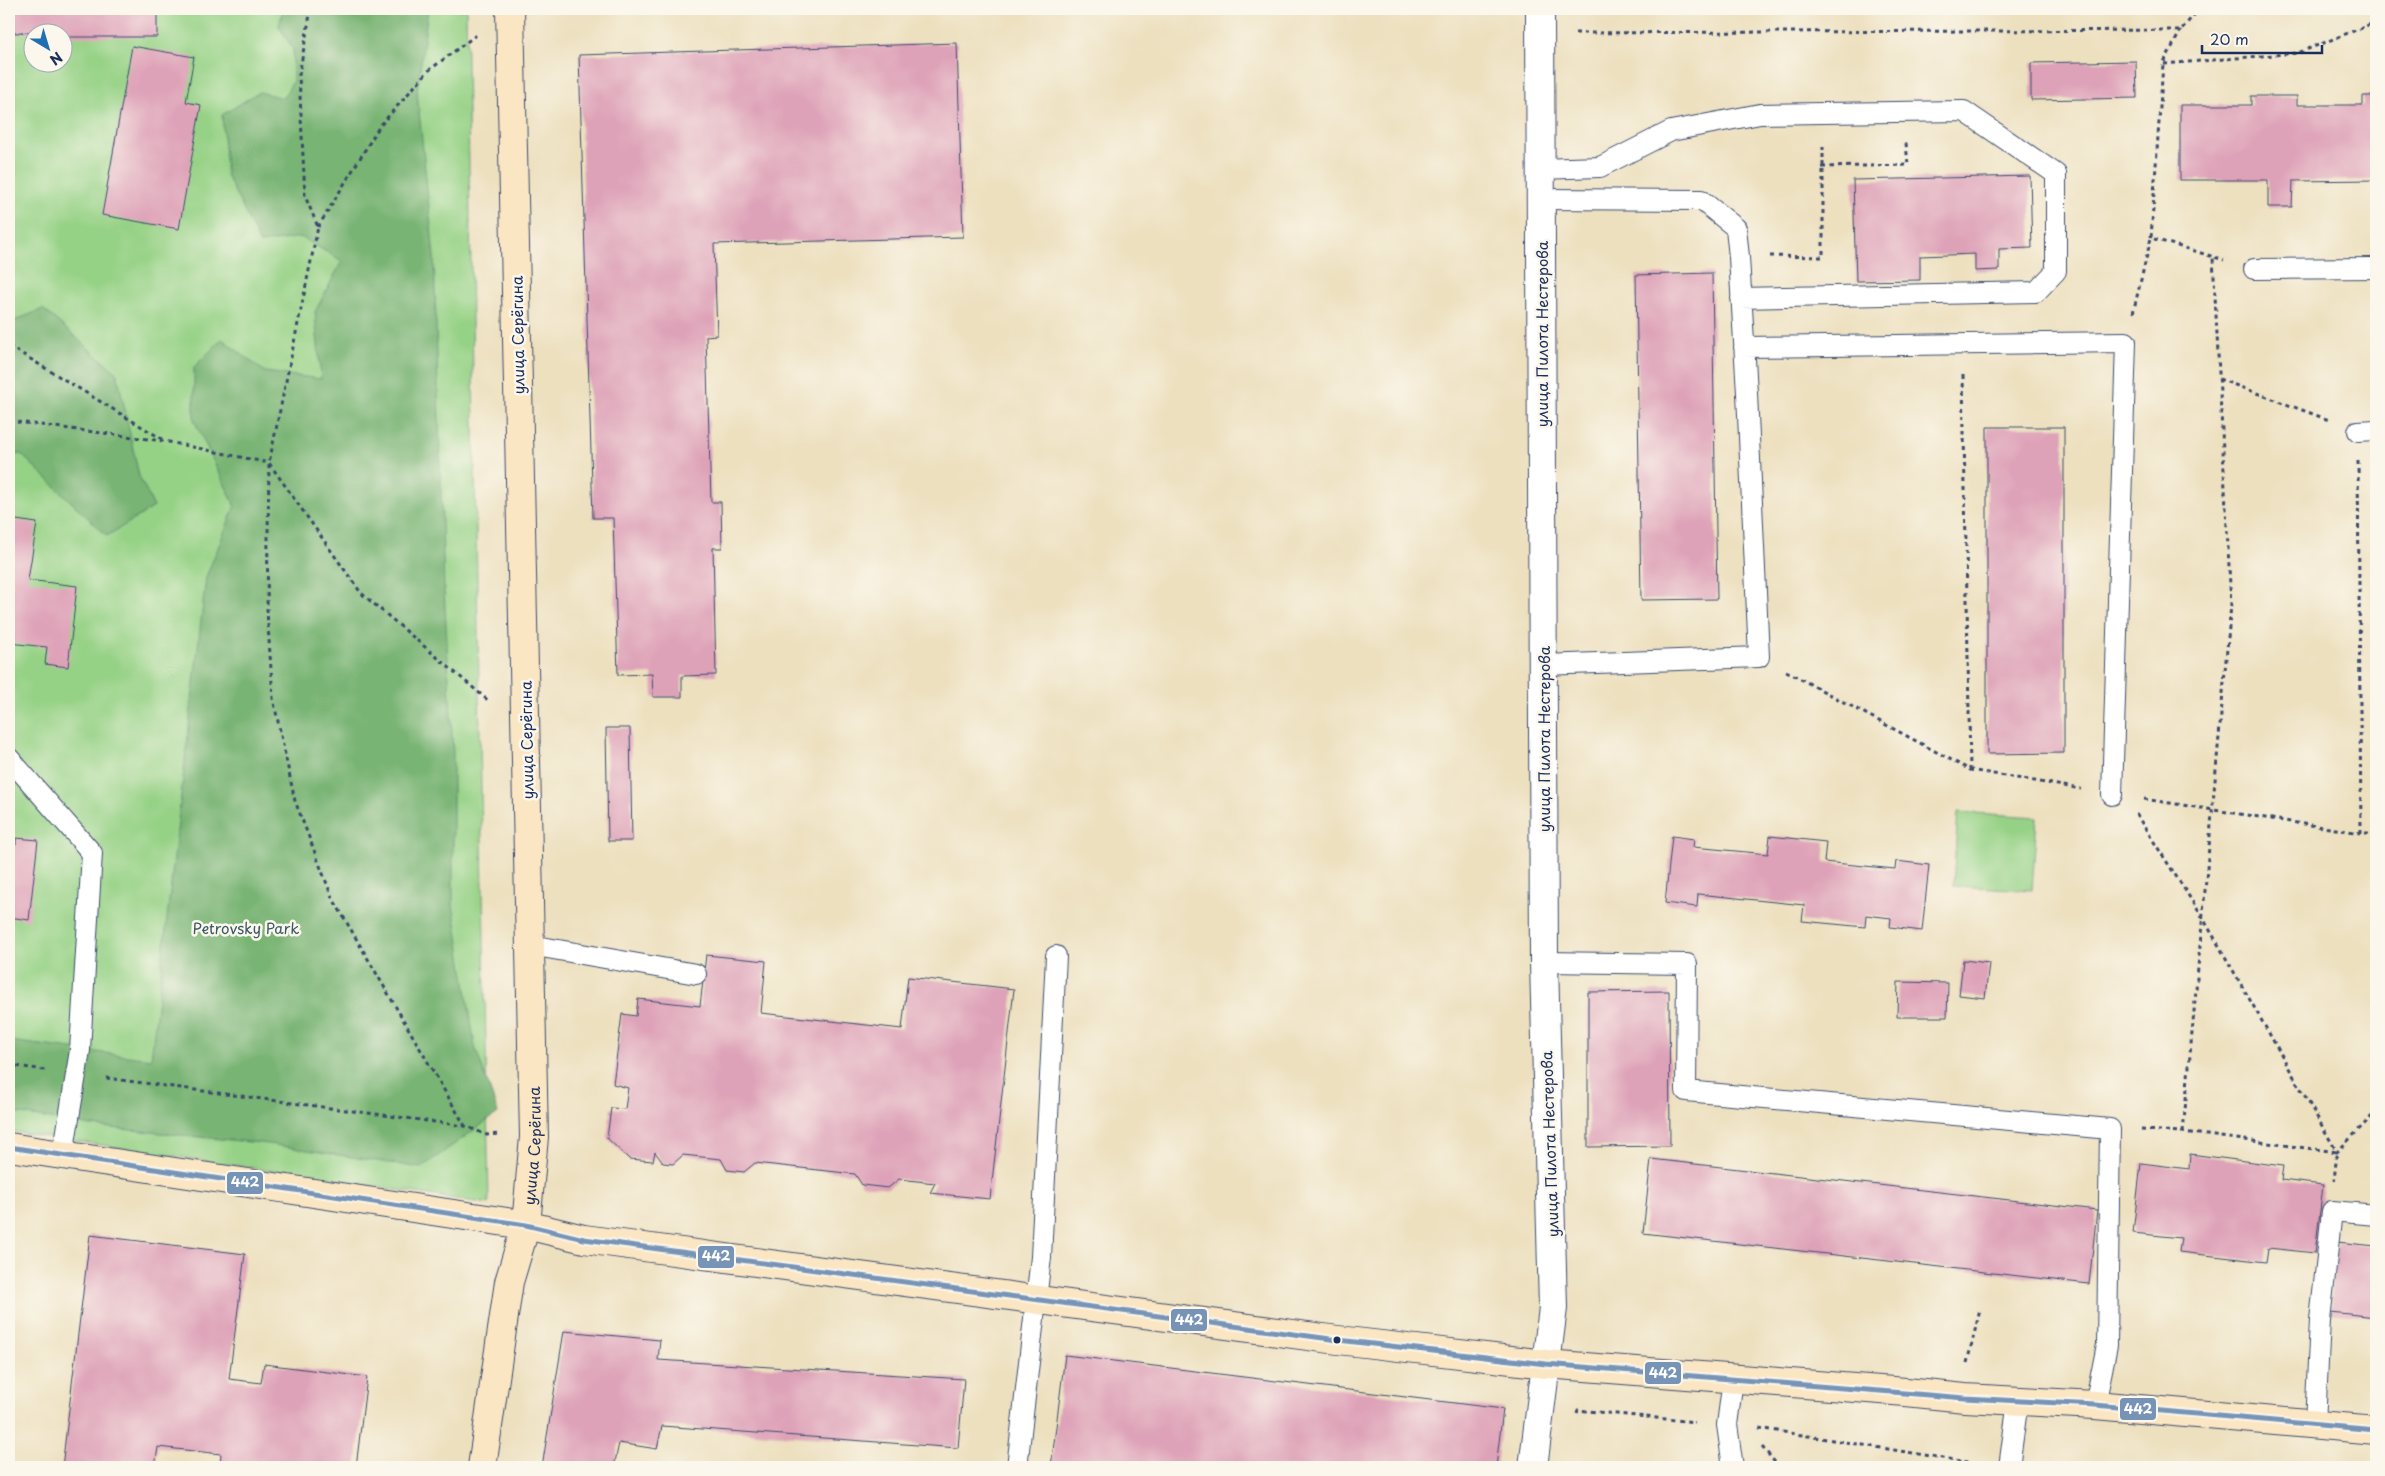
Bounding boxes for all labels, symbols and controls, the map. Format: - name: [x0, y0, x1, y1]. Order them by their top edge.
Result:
- north arrow: [22, 22, 72, 72]
- scale bar: [2202, 22, 2322, 54]
- text: 20 m: [2210, 27, 2249, 50]
- text: N: [45, 47, 67, 70]
- street label: улица Пилота Нестерова: [1530, 240, 1553, 427]
- street label: улица Серёгина: [504, 275, 530, 395]
- street label: улица Пилота Нестерова: [1532, 645, 1555, 832]
- street label: улица Серёгина: [513, 680, 539, 800]
- park label: Petrovsky Park: [193, 916, 299, 939]
- street label: улица Пилота Нестерова: [1534, 1050, 1564, 1238]
- street label: улица Серёгина: [516, 1086, 546, 1206]
- line badge: 442: [226, 1171, 264, 1195]
- text: 442: [231, 1171, 259, 1192]
- line badge: 442: [697, 1245, 735, 1269]
- text: 442: [702, 1245, 730, 1266]
- line badge: 442: [1170, 1308, 1208, 1332]
- text: 442: [1175, 1309, 1203, 1330]
- unlabelled marker: [1332, 1335, 1342, 1345]
- line badge: 442: [1644, 1361, 1682, 1385]
- text: 442: [1649, 1362, 1677, 1383]
- line badge: 442: [2119, 1397, 2157, 1421]
- text: 442: [2124, 1398, 2152, 1419]

